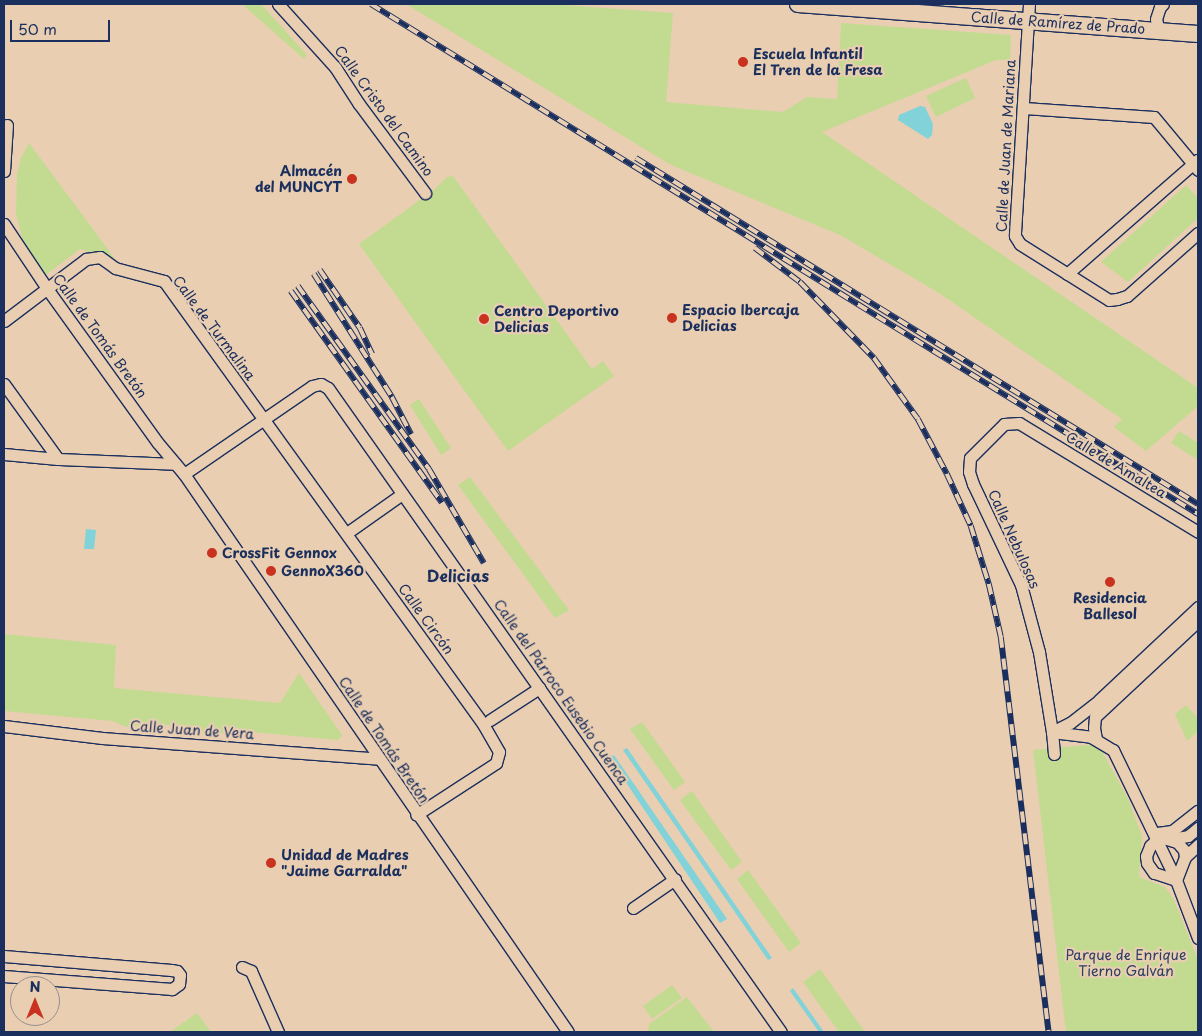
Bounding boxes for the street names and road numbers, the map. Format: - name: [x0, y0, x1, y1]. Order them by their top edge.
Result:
- street label: Calle de Ramírez de Prado: [970, 8, 1146, 38]
- street label: Calle Cristo del Camino: [330, 42, 438, 180]
- street label: Calle de Juan de Mariana: [993, 59, 1019, 233]
- street label: Calle de Tomás Bretón: [49, 270, 151, 402]
- street label: Calle de Turmalina: [169, 272, 259, 384]
- street label: Calle de Amaltea: [1062, 428, 1170, 502]
- street label: Calle Nebulosas: [985, 487, 1043, 591]
- street label: Calle Circón: [395, 580, 457, 658]
- street label: Calle del Párroco Eusebio Cuenca: [490, 596, 632, 788]
- street label: Calle de Tomás Bretón: [335, 673, 433, 807]
- street label: Calle Juan de Vera: [128, 717, 256, 743]

